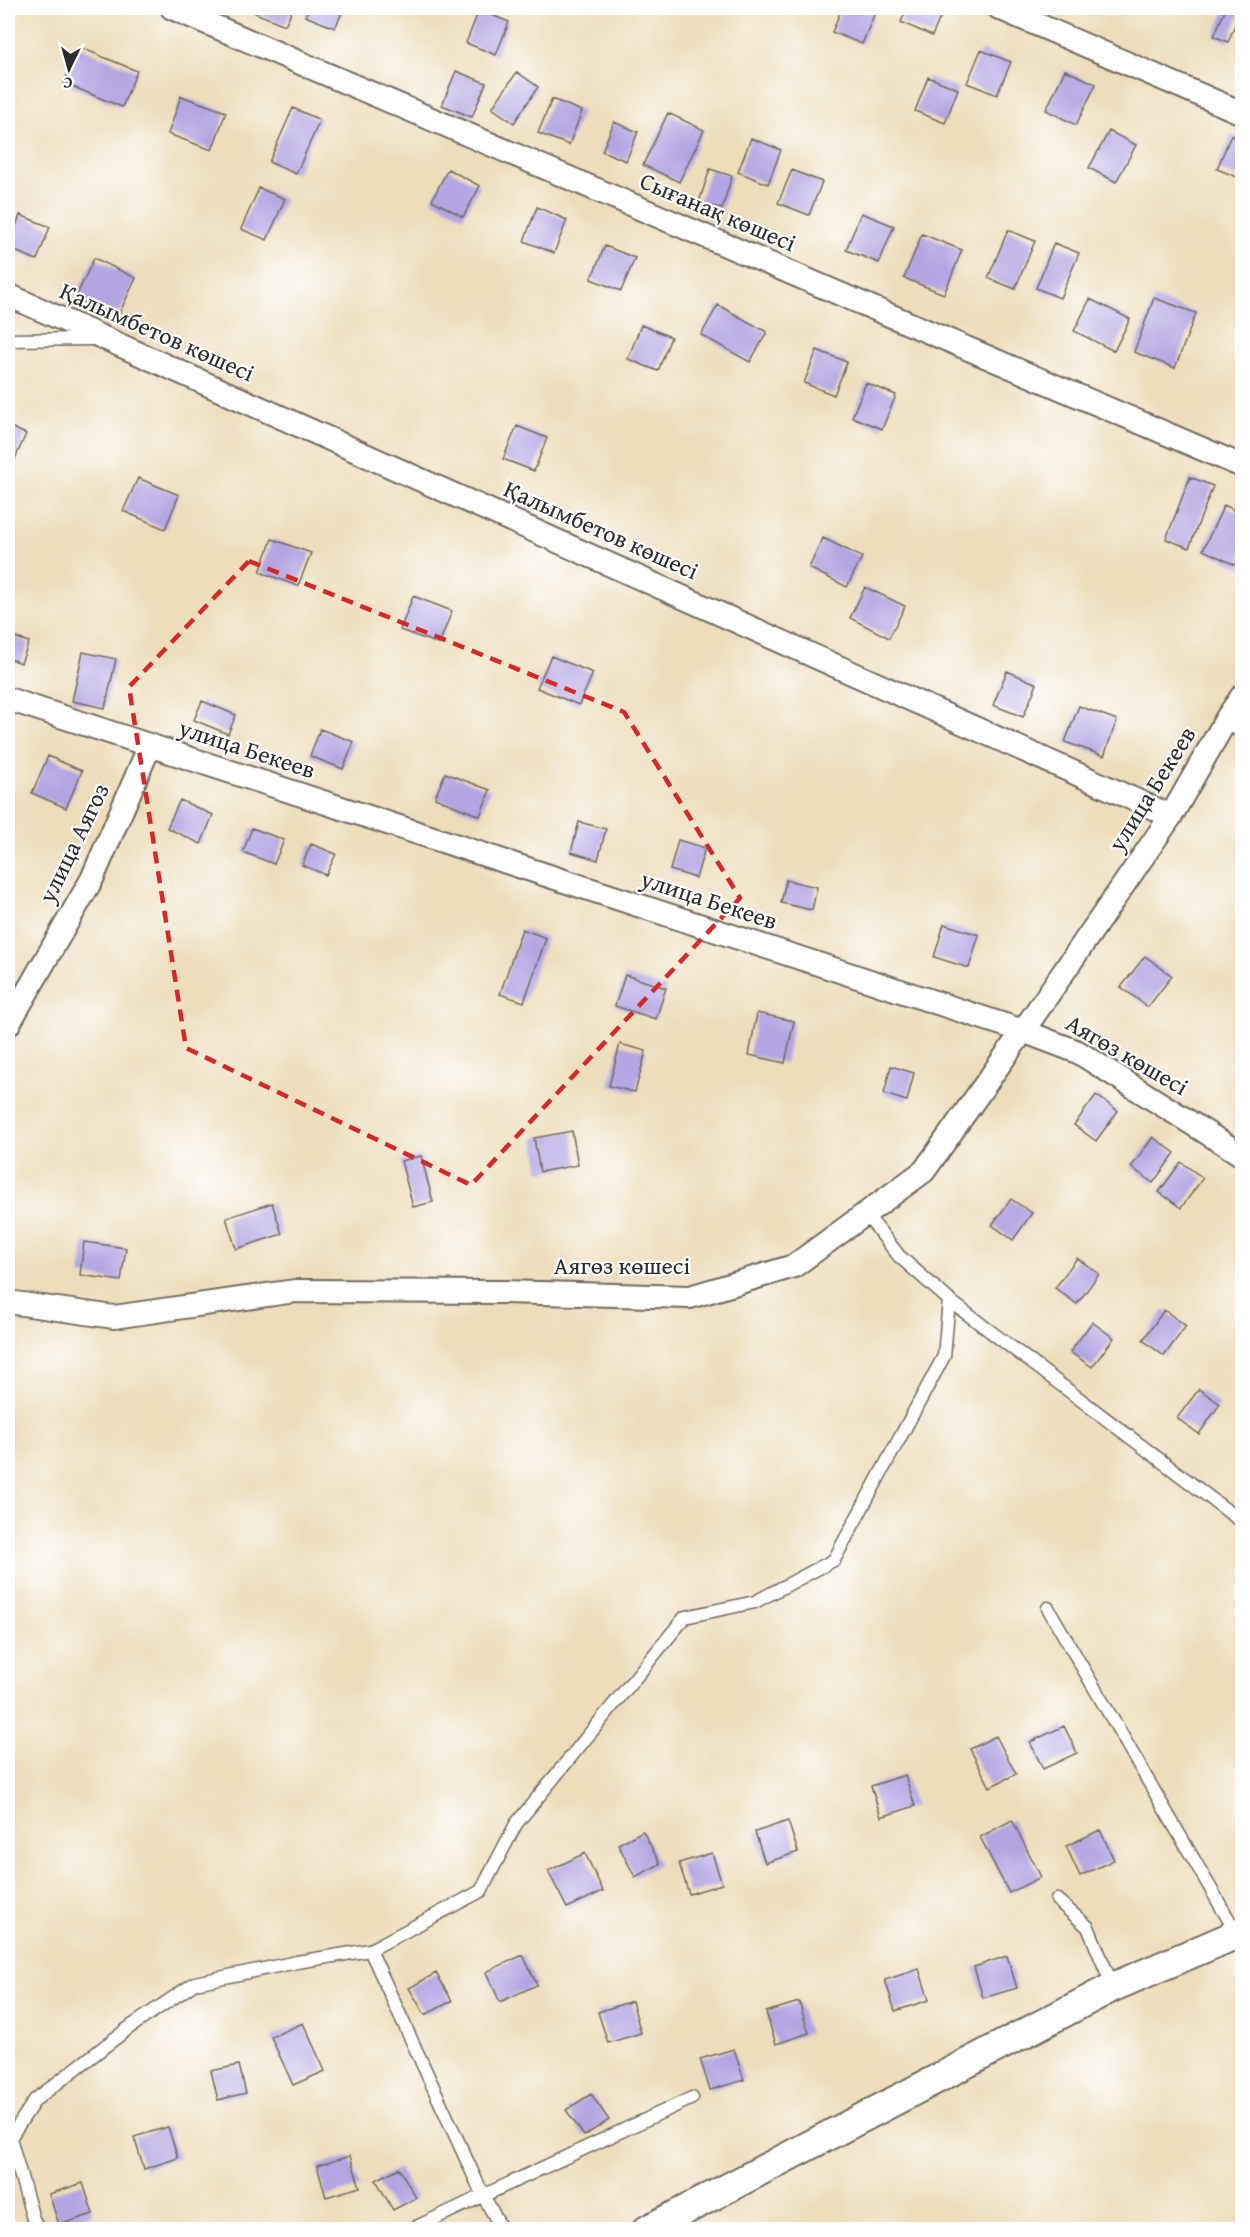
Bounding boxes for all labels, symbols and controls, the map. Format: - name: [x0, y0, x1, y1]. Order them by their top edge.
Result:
- north arrow: [39, 39, 99, 99]
- text: С: [62, 72, 73, 96]
- street label: Сығанақ көшесі: [635, 163, 802, 260]
- street label: Қалымбетов көшесі: [54, 273, 260, 390]
- street label: Қалымбетов көшесі: [498, 471, 704, 588]
- street label: улица Бекеев: [173, 710, 320, 787]
- street label: улица Бекеев: [1099, 719, 1204, 859]
- street label: улица Аягоз: [29, 777, 118, 910]
- street label: улица Бекеев: [635, 861, 782, 938]
- street label: Аягөз көшесі: [1059, 1005, 1195, 1104]
- street label: Аягөз көшесі: [554, 1248, 690, 1283]

